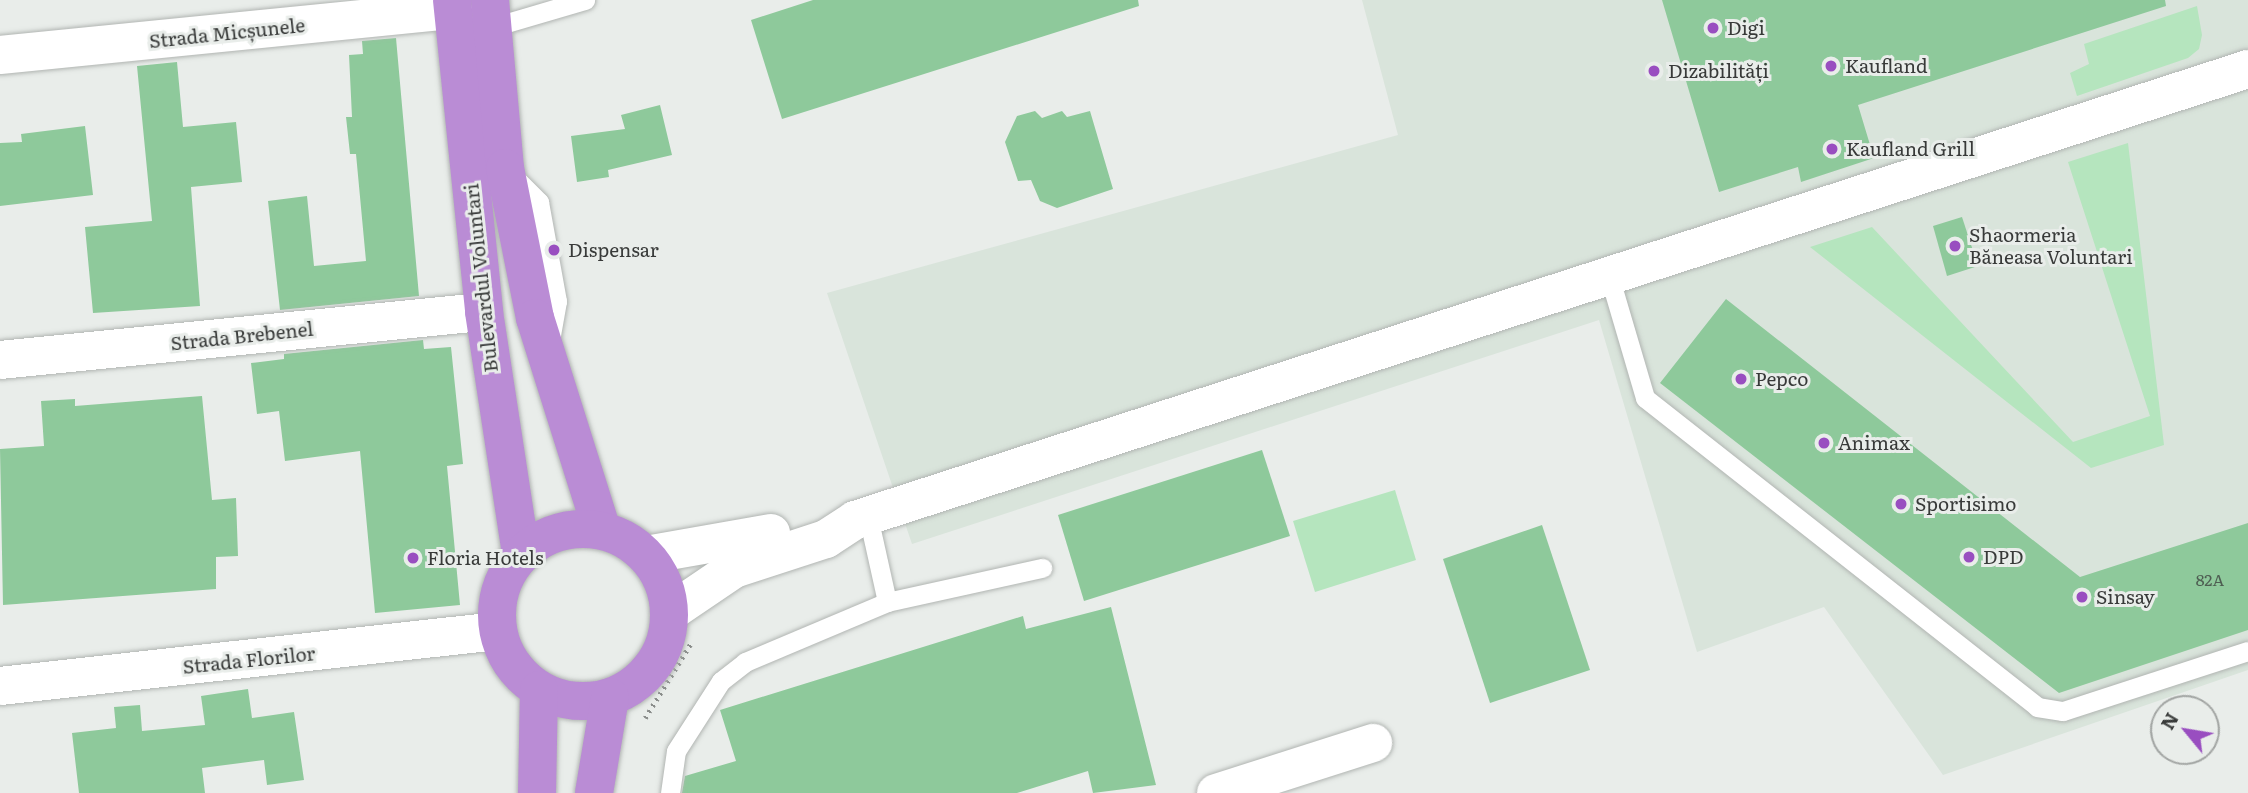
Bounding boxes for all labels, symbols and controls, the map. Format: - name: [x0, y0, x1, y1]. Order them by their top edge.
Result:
- street label: Strada Micșunele: [148, 13, 306, 53]
- place label: Digi: [1727, 17, 1765, 39]
- marker: Digi: [1705, 20, 1721, 36]
- place label: Kaufland: [1845, 55, 1928, 77]
- marker: Kaufland: [1823, 58, 1839, 74]
- place label: Dizabilități: [1668, 60, 1769, 82]
- marker: Dizabilități: [1646, 63, 1662, 79]
- place label: Kaufland Grill: [1846, 138, 1975, 160]
- marker: Kaufland Grill: [1824, 141, 1840, 157]
- street label: Bulevardul Voluntari: [460, 182, 502, 374]
- place label: Shaormeria Băneasa Voluntari: [1969, 224, 2133, 268]
- marker: Shaormeria Băneasa Voluntari: [1947, 238, 1963, 254]
- place label: Dispensar: [568, 239, 659, 261]
- marker: Dispensar: [546, 242, 562, 258]
- street label: Strada Brebenel: [169, 317, 315, 355]
- place label: Pepco: [1755, 368, 1808, 390]
- marker: Pepco: [1733, 371, 1749, 387]
- place label: Animax: [1838, 432, 1910, 454]
- marker: Animax: [1816, 435, 1832, 451]
- place label: Sportisimo: [1915, 493, 2016, 515]
- marker: Sportisimo: [1893, 496, 1909, 512]
- place label: DPD: [1983, 546, 2024, 568]
- place label: Floria Hotels: [427, 547, 543, 569]
- marker: DPD: [1961, 549, 1977, 565]
- marker: Floria Hotels: [405, 550, 421, 566]
- house number: 82A: [2196, 569, 2224, 589]
- place label: Sinsay: [2096, 586, 2155, 608]
- marker: Sinsay: [2074, 589, 2090, 605]
- street label: Strada Florilor: [182, 642, 316, 678]
- north arrow: [2150, 695, 2220, 765]
- text: N: [2152, 707, 2185, 734]

